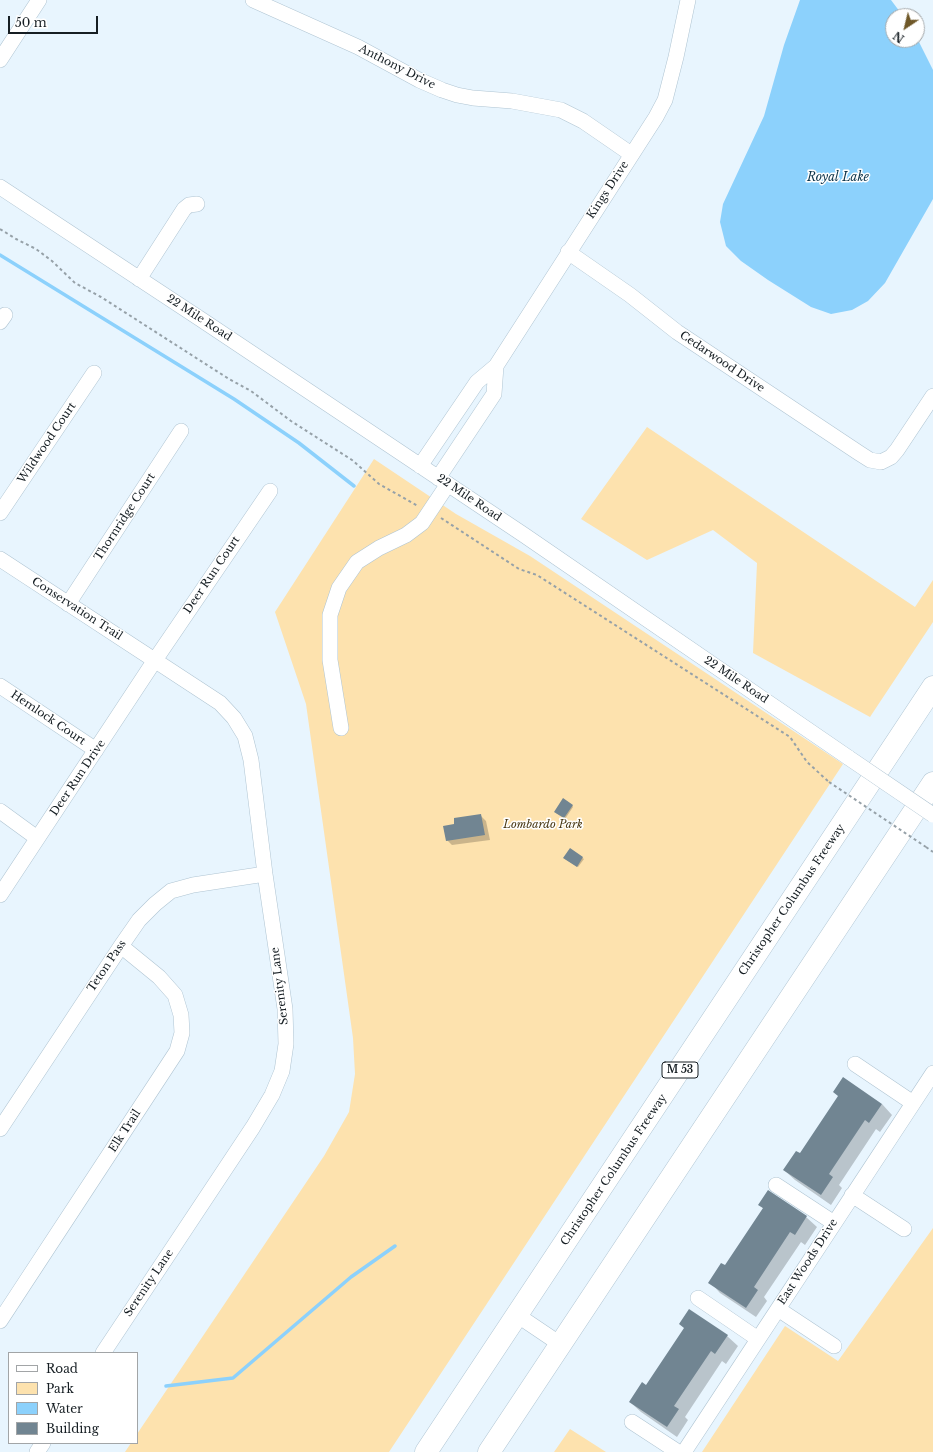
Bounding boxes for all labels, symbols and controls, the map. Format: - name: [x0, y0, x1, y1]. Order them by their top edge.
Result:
- scale bar: [10, 8, 100, 34]
- north arrow: [885, 8, 925, 48]
- text: 50 m: [15, 15, 47, 30]
- text: N: [890, 28, 907, 46]
- street label: Anthony Drive: [357, 42, 437, 92]
- street label: Kings Drive: [584, 159, 632, 221]
- water label: Royal Lake: [807, 171, 869, 185]
- street label: 22 Mile Road: [164, 292, 234, 344]
- street label: Cedarwood Drive: [677, 329, 767, 395]
- street label: Wildwood Court: [15, 400, 79, 486]
- street label: Thornridge Court: [92, 471, 158, 563]
- street label: 22 Mile Road: [434, 472, 504, 524]
- street label: Deer Run Court: [181, 534, 243, 616]
- street label: Conservation Trail: [29, 575, 125, 643]
- street label: 22 Mile Road: [701, 654, 771, 706]
- street label: Hemlock Court: [8, 688, 88, 748]
- street label: Deer Run Drive: [48, 737, 108, 819]
- park label: Lombardo Park: [503, 818, 583, 832]
- street label: Christopher Columbus Freeway: [736, 822, 848, 978]
- street label: Teton Pass: [85, 938, 129, 994]
- street label: Serenity Lane: [269, 946, 291, 1026]
- road number: M 53: [662, 1062, 698, 1078]
- street label: Christopher Columbus Freeway: [558, 1092, 670, 1248]
- street label: Elk Trail: [106, 1107, 144, 1155]
- street label: East Woods Drive: [775, 1217, 841, 1307]
- street label: Serenity Lane: [122, 1247, 176, 1319]
- legend: [8, 1352, 138, 1444]
- text: Road: [46, 1361, 78, 1376]
- text: Park: [46, 1381, 74, 1396]
- text: Water: [46, 1401, 83, 1416]
- text: Building: [46, 1421, 99, 1436]

